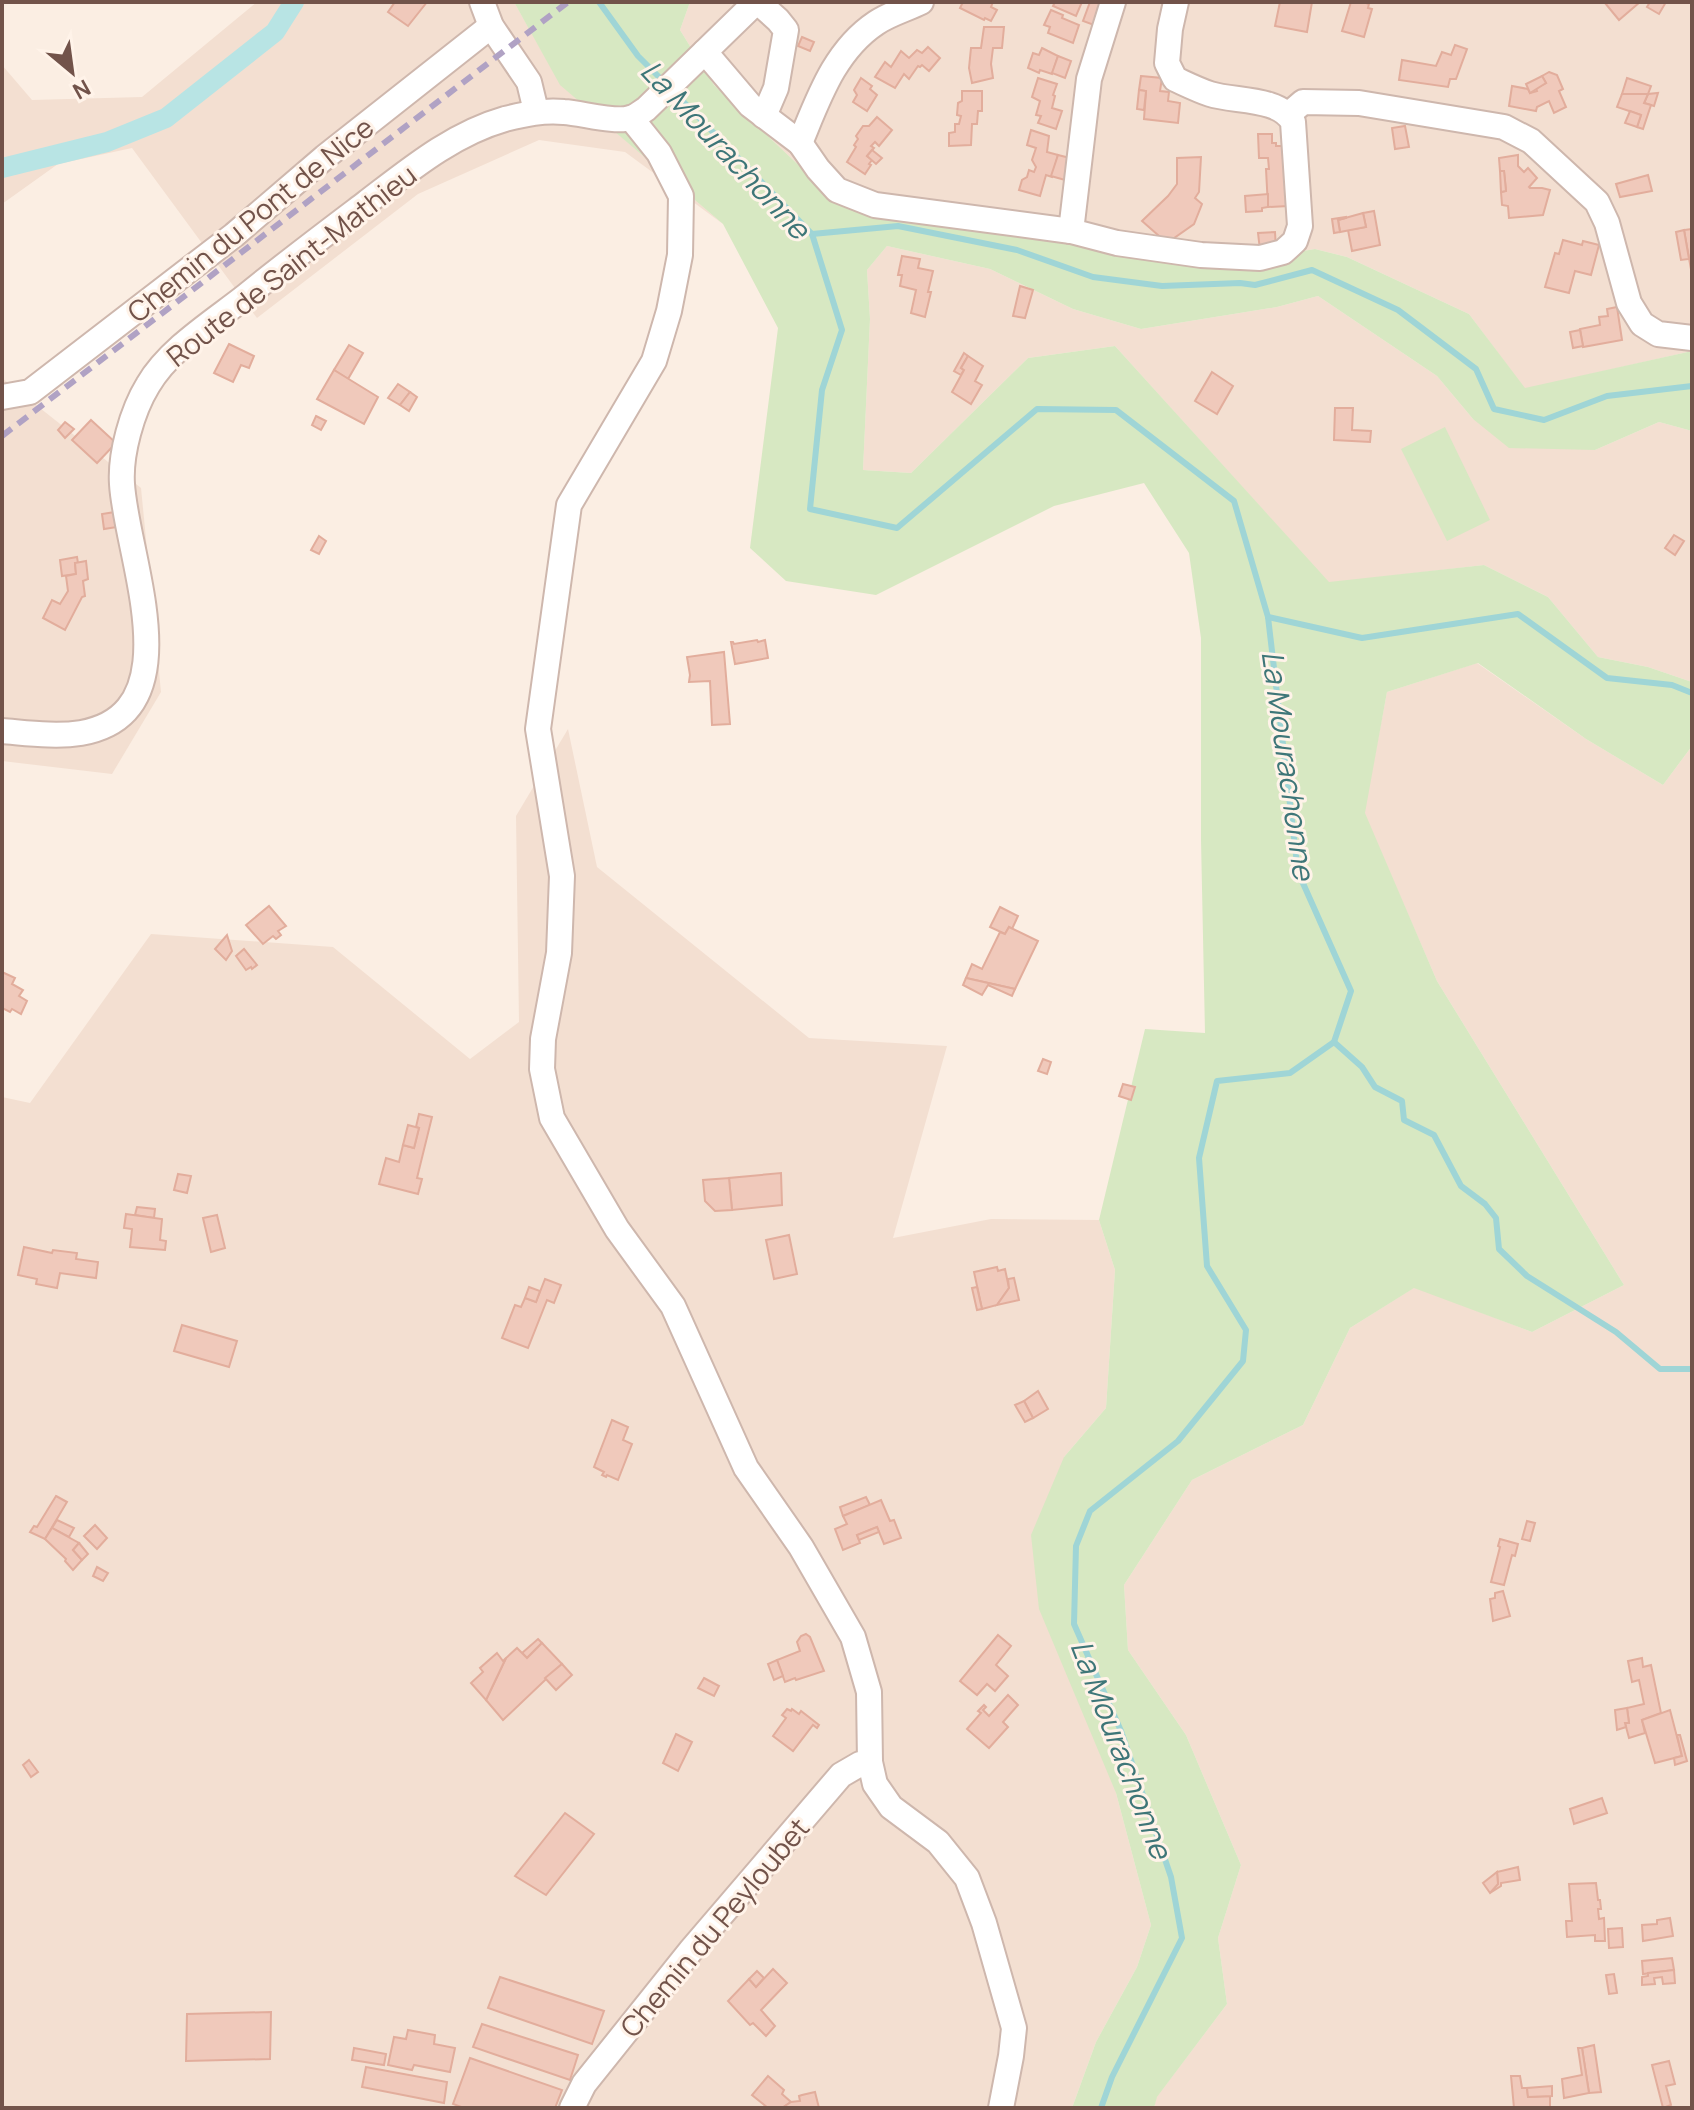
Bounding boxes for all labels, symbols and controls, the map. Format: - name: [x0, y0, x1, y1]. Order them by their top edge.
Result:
- north arrow: [32, 32, 112, 112]
- water label: La Mourachonne: [632, 51, 821, 248]
- text: N: [68, 73, 96, 106]
- street label: Chemin du Pont de Nice: [119, 108, 381, 330]
- street label: Route de Saint-Mathieu: [158, 155, 424, 375]
- water label: La Mourachonne: [1253, 648, 1326, 884]
- water label: La Mourachonne: [1061, 1634, 1183, 1865]
- street label: Chemin du Peyloubet: [611, 1809, 817, 2045]

